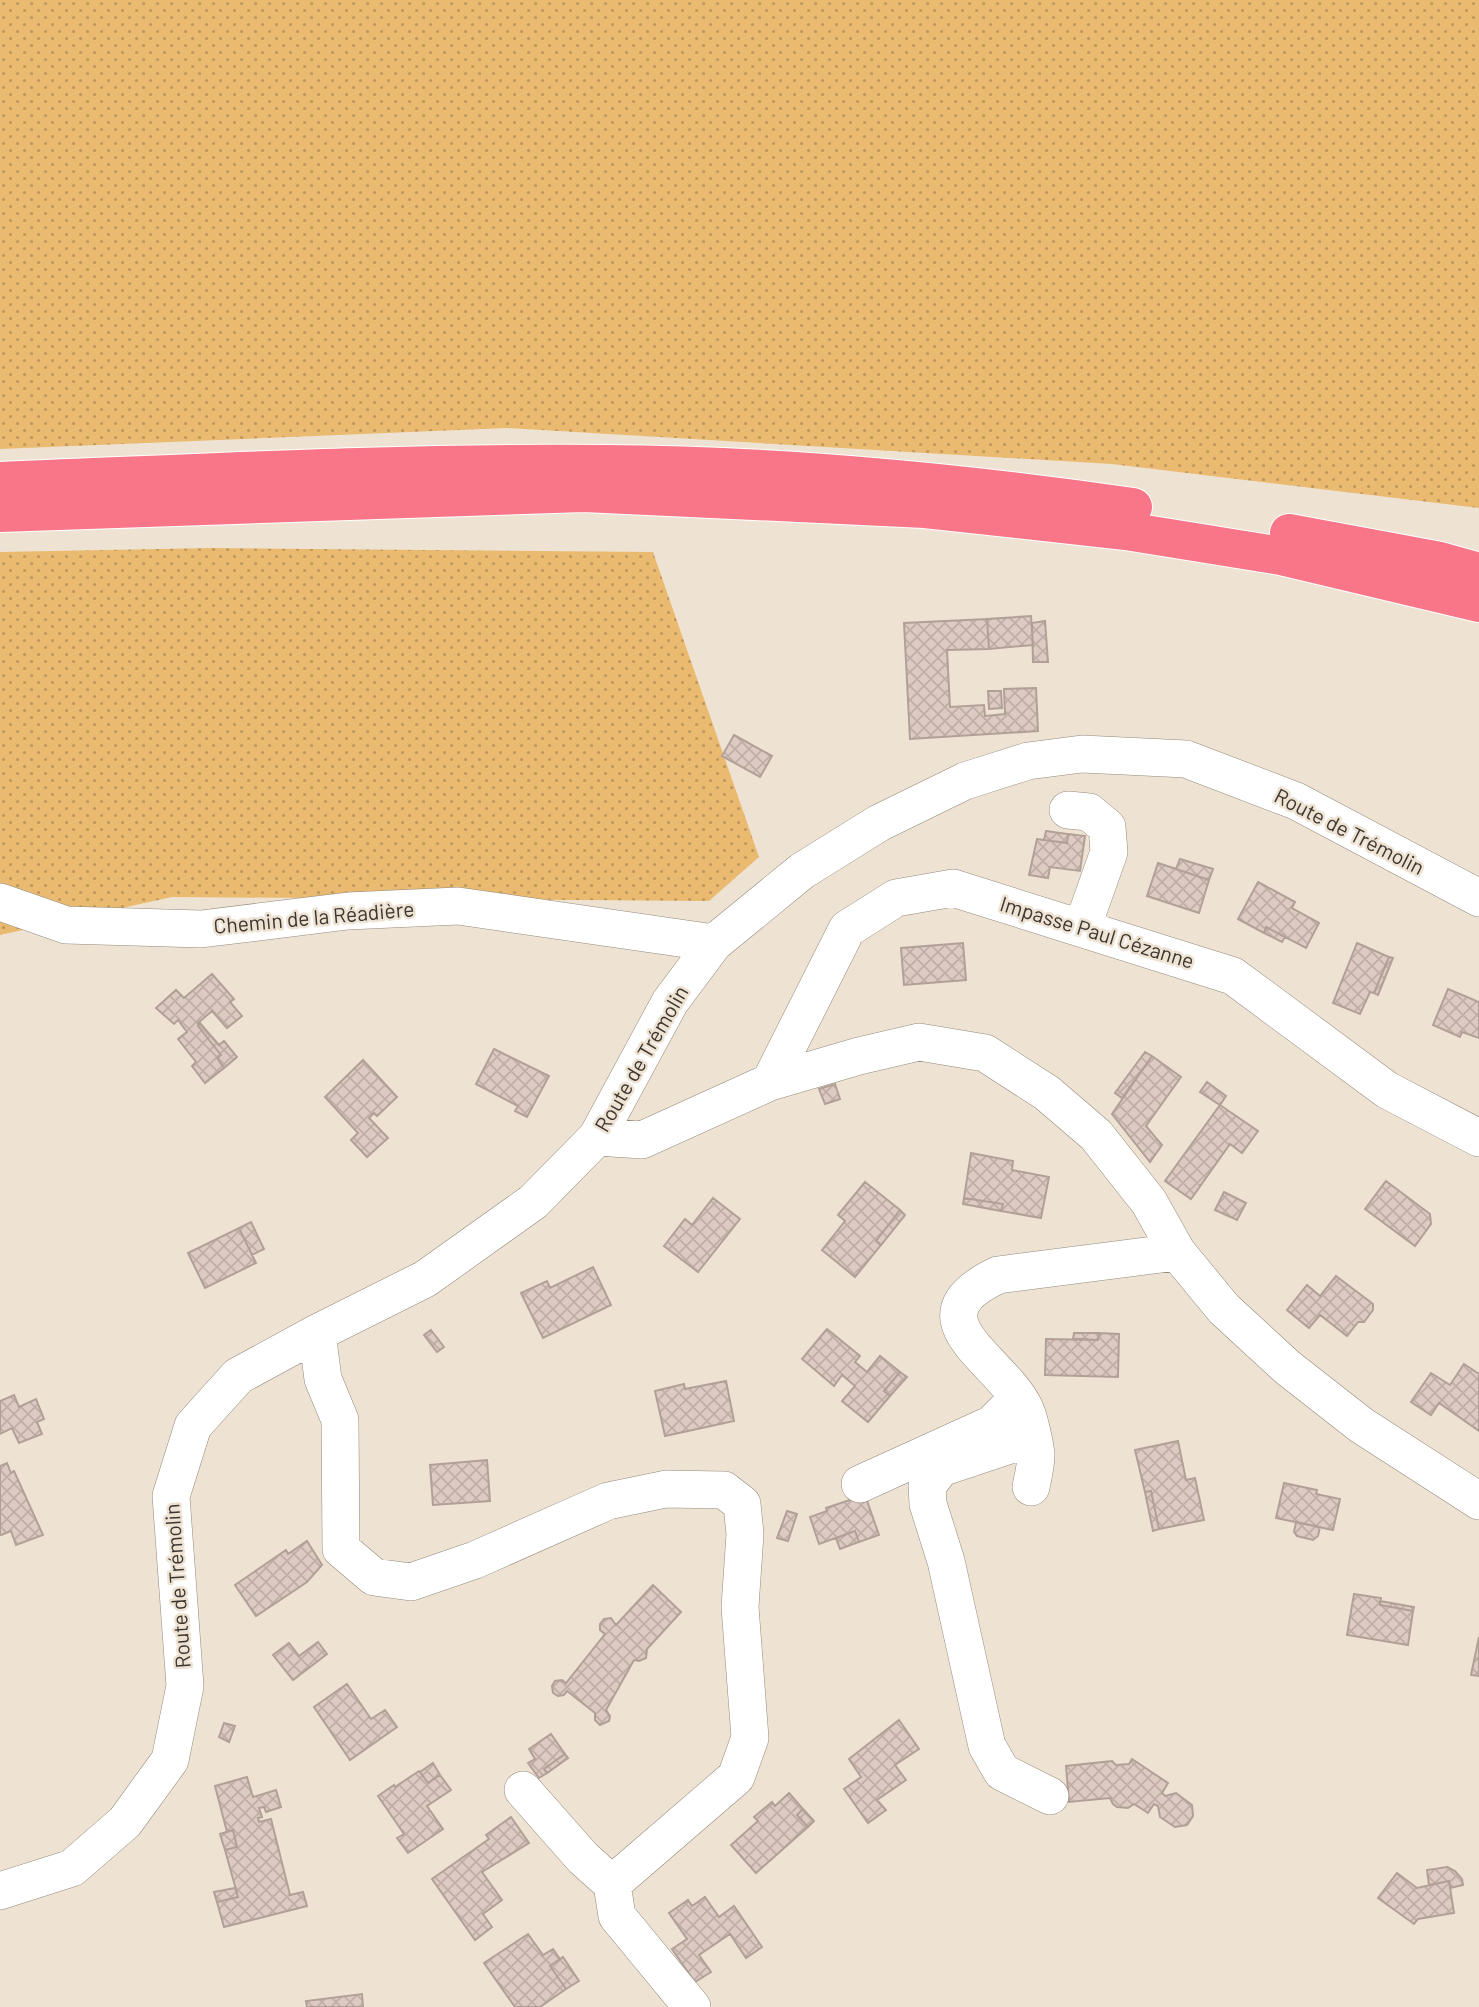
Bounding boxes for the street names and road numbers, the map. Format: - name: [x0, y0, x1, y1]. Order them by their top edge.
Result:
- street label: Route de Trémolin: [1271, 782, 1429, 879]
- street label: Impasse Paul Cézanne: [997, 890, 1197, 973]
- street label: Chemin de la Réadière: [212, 895, 415, 938]
- street label: Route de Trémolin: [589, 981, 693, 1136]
- street label: Route de Trémolin: [158, 1503, 195, 1669]

